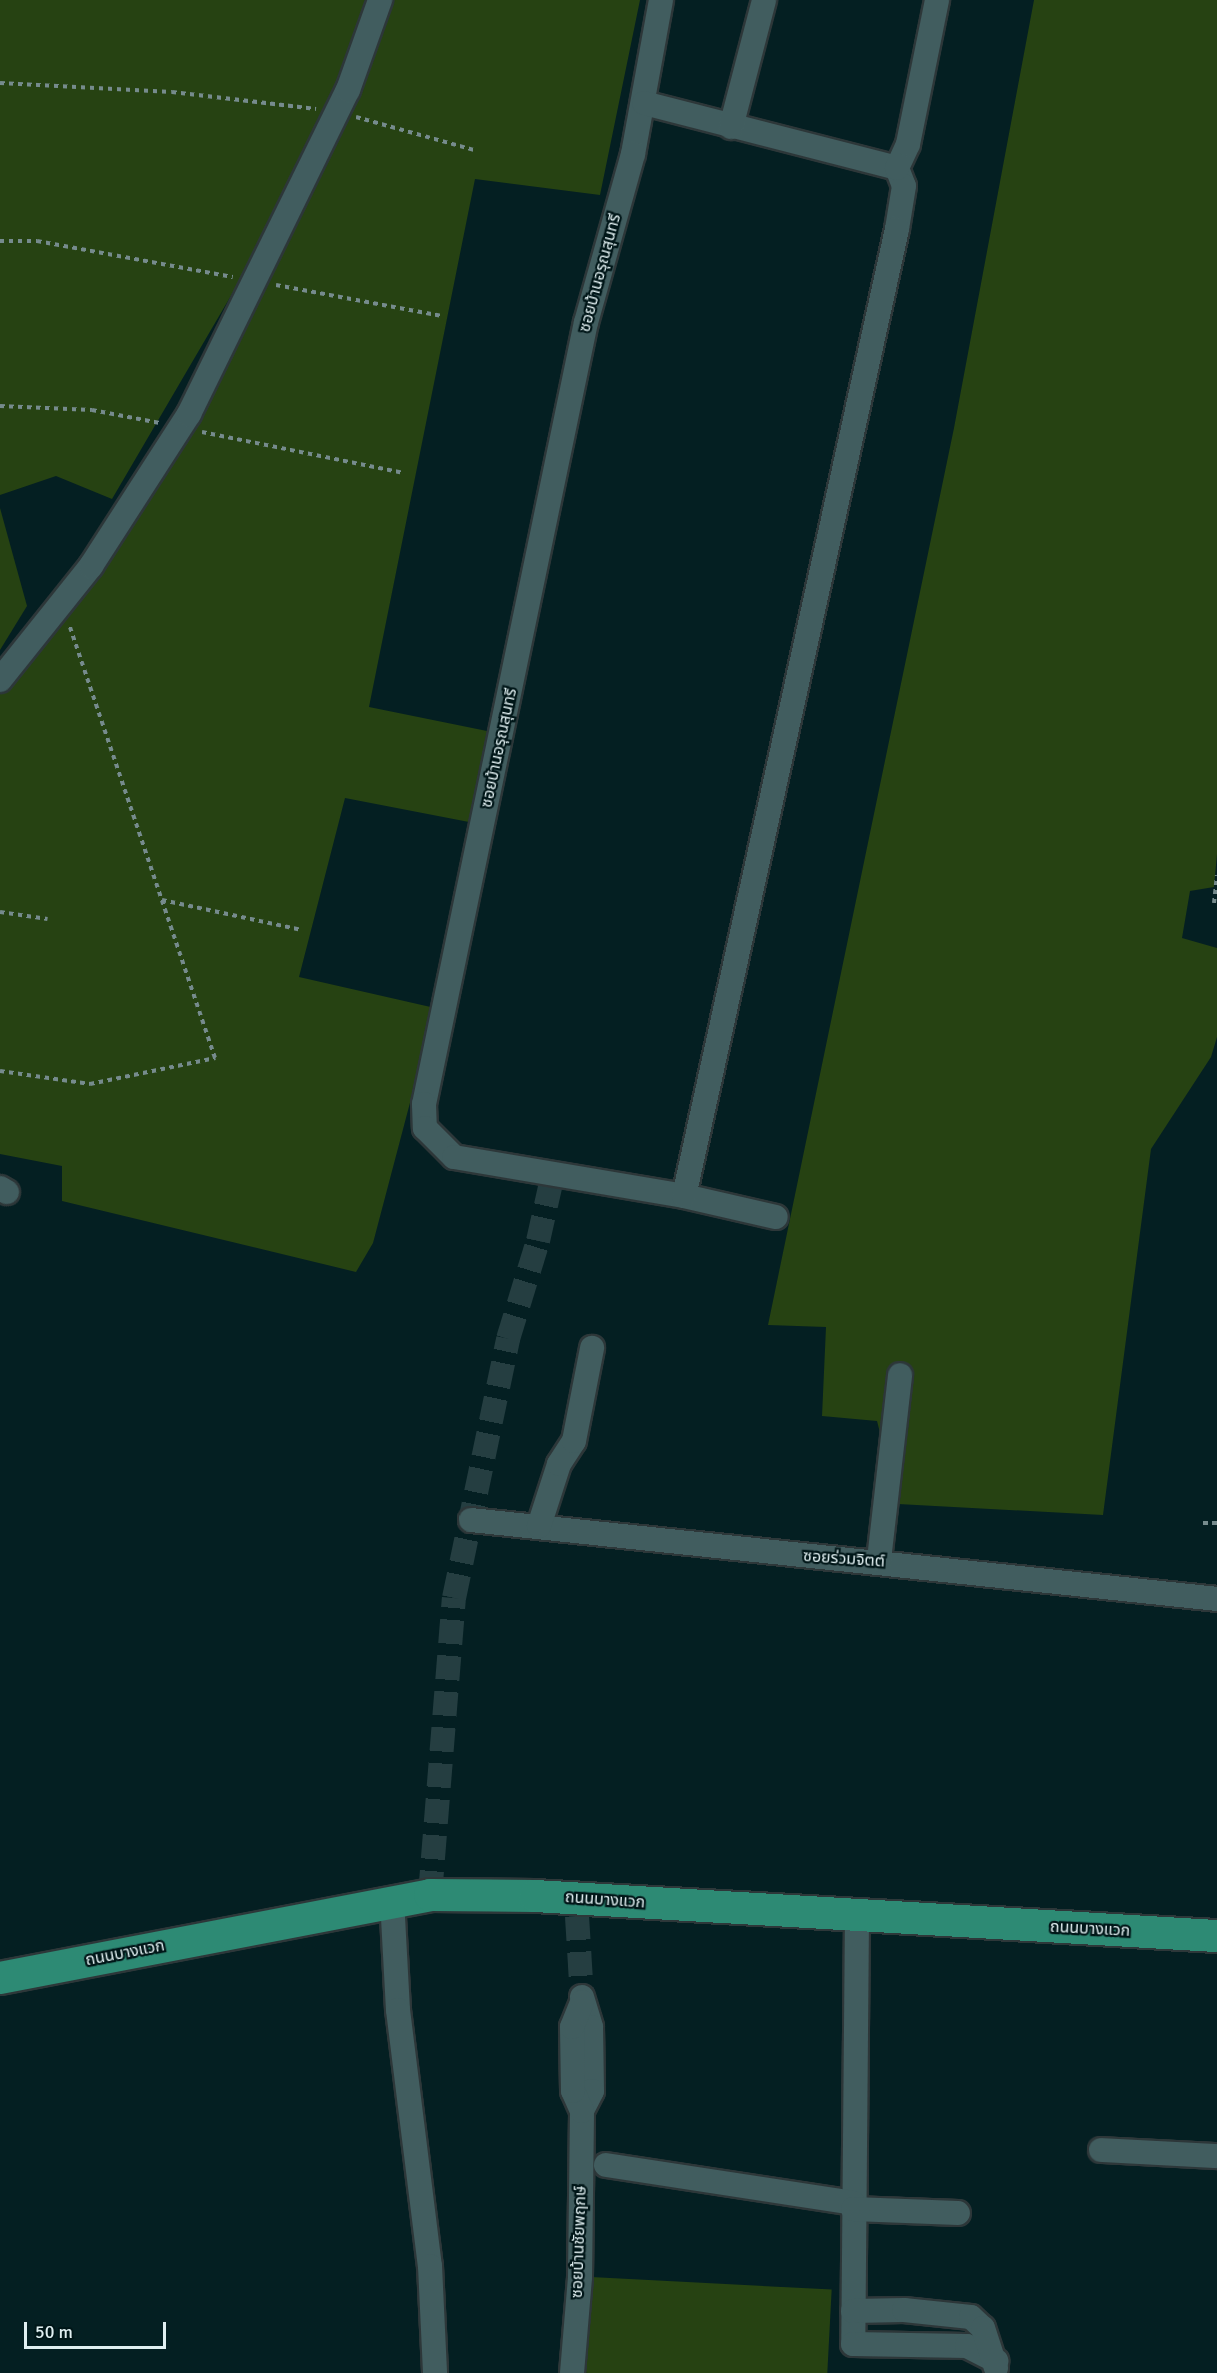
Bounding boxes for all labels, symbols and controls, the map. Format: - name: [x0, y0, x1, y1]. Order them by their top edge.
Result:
- street label: ซอยบ้านอรุณสุนทรี: [575, 212, 625, 334]
- street label: ซอยบ้านอรุณสุนทรี: [477, 687, 521, 809]
- street label: ซอยร่วมจิตต์: [802, 1547, 886, 1571]
- street label: ถนนบางแวก: [564, 1888, 646, 1912]
- street label: ถนนบางแวก: [1049, 1917, 1131, 1941]
- street label: ถนนบางแวก: [84, 1936, 166, 1970]
- street label: ซอยบ้านชัยพฤกษ์: [567, 2185, 591, 2299]
- scale bar: [27, 2310, 170, 2348]
- text: 50 m: [35, 2321, 73, 2343]

